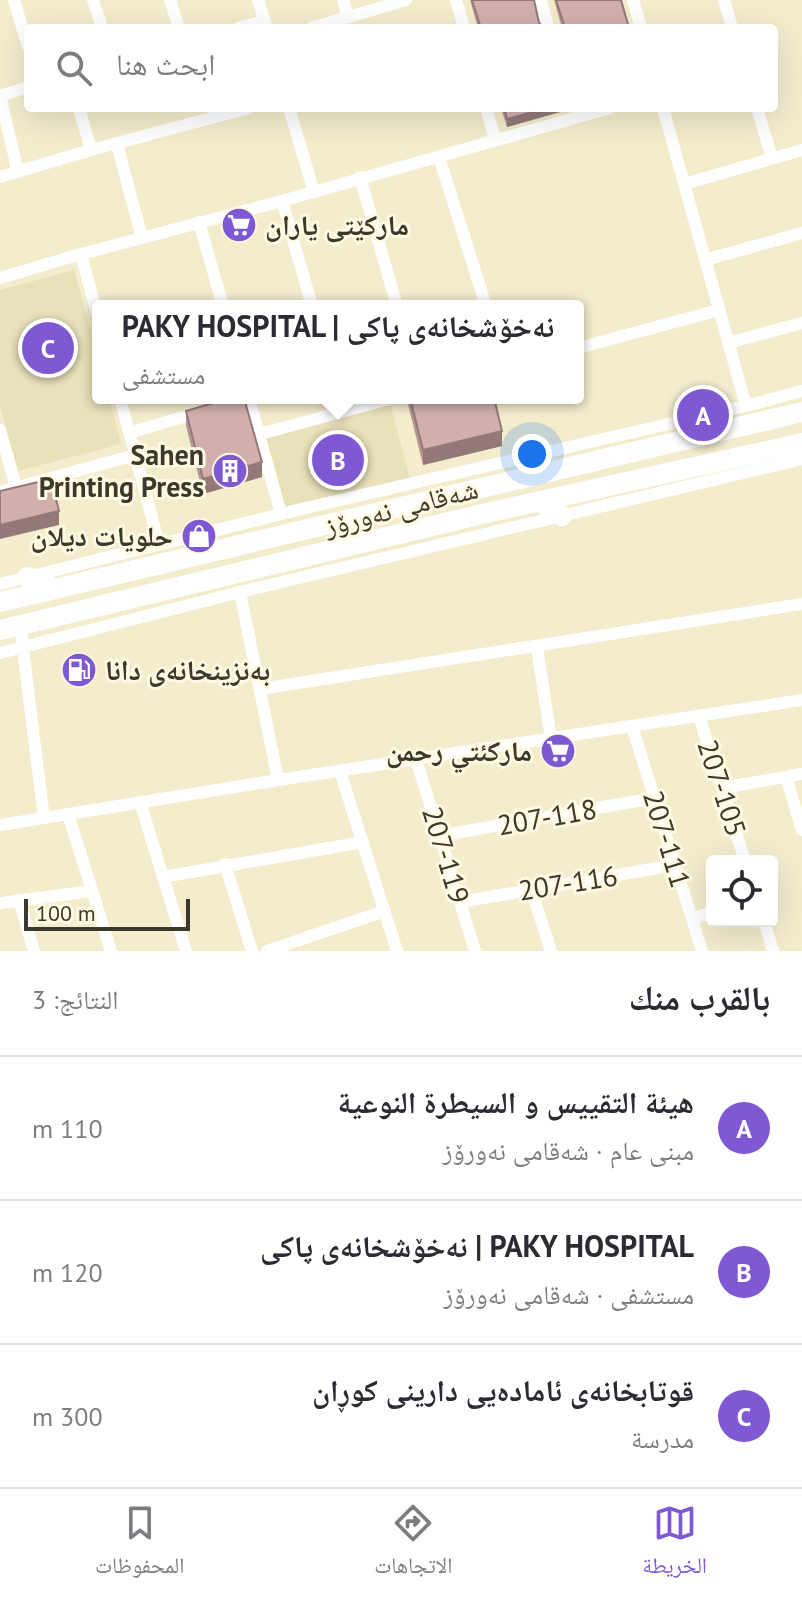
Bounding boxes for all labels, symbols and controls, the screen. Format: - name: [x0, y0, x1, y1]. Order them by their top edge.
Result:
- search box: [24, 24, 778, 112]
- text: ابحث هنا: [116, 44, 215, 83]
- icon: search: [52, 46, 96, 90]
- supermarket icon: مارکێتی یاران: [220, 206, 258, 244]
- place label: مارکێتی یاران: [265, 206, 409, 243]
- popup: [92, 300, 584, 404]
- text: PAKY HOSPITAL | نەخۆشخانەی پاکی: [122, 306, 554, 345]
- pin: C: [22, 318, 74, 378]
- text: مستشفى: [122, 358, 205, 391]
- pin: A: [677, 385, 729, 445]
- pin: B: [312, 430, 364, 490]
- your location: [512, 434, 552, 474]
- place label: Sahen Printing Press: [39, 436, 204, 505]
- building icon: Sahen Printing Press: [211, 452, 249, 490]
- street label: شەقامی نەورۆز: [319, 470, 482, 544]
- place label: حلويات ديلان: [31, 517, 173, 554]
- shop icon: حلويات ديلان: [180, 517, 218, 555]
- fuel station icon: بەنزینخانەی دانا: [60, 651, 98, 689]
- place label: بەنزینخانەی دانا: [105, 651, 270, 688]
- place label: ماركئتي رحمن: [386, 732, 532, 774]
- supermarket icon: ماركئتي رحمن: [539, 732, 577, 770]
- street label: 207-105: [689, 735, 755, 841]
- street label: 207-111: [635, 786, 700, 892]
- street label: 207-118: [495, 790, 599, 843]
- street label: 207-119: [414, 802, 479, 908]
- map controls: [706, 855, 778, 927]
- button: locate: [706, 855, 778, 927]
- street label: 207-116: [516, 856, 620, 909]
- scale bar: [24, 895, 190, 931]
- text: 100 m: [36, 899, 96, 927]
- text: بالقرب منك: [629, 975, 770, 1019]
- text: النتائج: 3: [32, 983, 119, 1016]
- text: هيئة التقييس و السيطرة النوعية: [338, 1082, 694, 1121]
- text: 110 m: [32, 1112, 103, 1145]
- text: A: [736, 1112, 752, 1145]
- text: مبنى عام · شەقامی نەورۆز: [443, 1134, 694, 1167]
- text: PAKY HOSPITAL | نەخۆشخانەی پاکی: [260, 1226, 694, 1265]
- text: 120 m: [32, 1256, 103, 1289]
- text: B: [736, 1256, 752, 1289]
- text: مستشفى · شەقامی نەورۆز: [443, 1278, 694, 1311]
- text: قوتابخانەی ئامادەیی دارینی کوڕان: [312, 1370, 694, 1409]
- text: 300 m: [32, 1400, 103, 1433]
- text: C: [737, 1400, 751, 1433]
- text: مدرسة: [631, 1422, 694, 1455]
- tab: المحفوظات: [95, 1501, 184, 1587]
- tab: الاتجاهات: [374, 1501, 452, 1587]
- tab: الخريطة: [642, 1501, 707, 1587]

